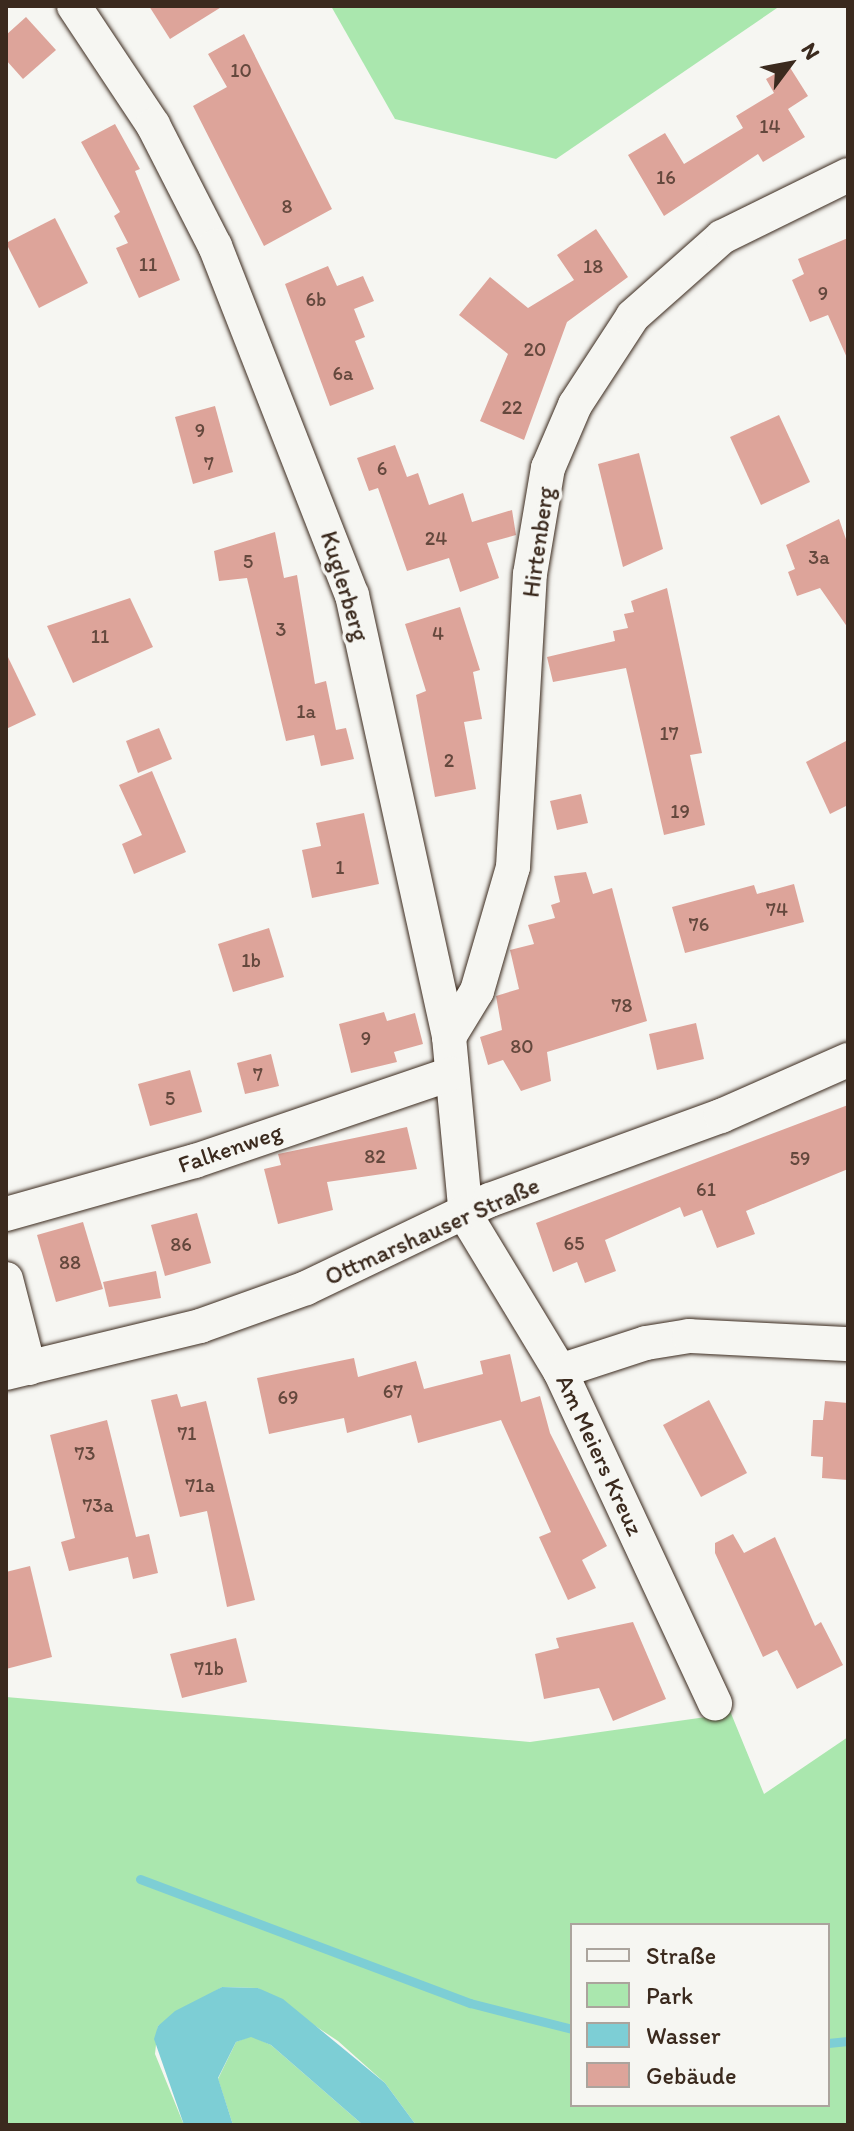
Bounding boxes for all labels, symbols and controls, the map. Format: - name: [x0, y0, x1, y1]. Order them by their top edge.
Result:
- north arrow: [750, 24, 830, 104]
- text: N: [795, 38, 826, 64]
- house number: 10: [230, 58, 252, 82]
- house number: 14: [759, 114, 781, 138]
- house number: 16: [656, 165, 676, 189]
- house number: 8: [282, 194, 292, 218]
- house number: 11: [139, 252, 157, 276]
- house number: 18: [583, 254, 603, 278]
- house number: 9: [818, 281, 828, 305]
- house number: 6b: [306, 287, 326, 311]
- house number: 20: [524, 337, 546, 361]
- house number: 6a: [333, 361, 353, 385]
- house number: 22: [501, 395, 523, 419]
- house number: 9: [195, 418, 205, 442]
- house number: 7: [204, 451, 214, 475]
- house number: 6: [377, 456, 387, 480]
- street label: Hirtenberg: [516, 485, 560, 599]
- house number: 24: [425, 526, 447, 550]
- street label: Kuglerberg: [315, 527, 375, 645]
- house number: 3a: [808, 545, 830, 569]
- house number: 5: [243, 549, 253, 573]
- house number: 3: [276, 617, 286, 641]
- house number: 4: [432, 621, 444, 645]
- house number: 11: [91, 624, 109, 648]
- house number: 1a: [296, 699, 316, 723]
- house number: 17: [659, 721, 679, 745]
- house number: 2: [444, 748, 454, 772]
- house number: 19: [670, 799, 690, 823]
- house number: 1: [335, 855, 345, 879]
- house number: 74: [766, 897, 788, 921]
- house number: 76: [689, 912, 709, 936]
- house number: 1b: [241, 948, 261, 972]
- house number: 78: [612, 993, 632, 1017]
- house number: 9: [361, 1026, 371, 1050]
- house number: 80: [510, 1034, 534, 1058]
- house number: 7: [253, 1062, 263, 1086]
- house number: 5: [165, 1086, 175, 1110]
- street label: Falkenweg: [174, 1117, 286, 1179]
- house number: 82: [364, 1144, 386, 1168]
- house number: 59: [790, 1146, 810, 1170]
- street label: Ottmarshauser Straße: [320, 1171, 544, 1291]
- house number: 61: [696, 1177, 716, 1201]
- house number: 65: [563, 1231, 585, 1255]
- house number: 86: [170, 1232, 192, 1256]
- house number: 88: [59, 1250, 81, 1274]
- street label: Am Meiers Kreuz: [550, 1370, 650, 1540]
- house number: 67: [383, 1379, 403, 1403]
- house number: 69: [277, 1385, 299, 1409]
- house number: 71: [177, 1421, 197, 1445]
- house number: 73: [75, 1441, 95, 1465]
- house number: 71a: [185, 1473, 215, 1497]
- house number: 73a: [82, 1493, 114, 1517]
- house number: 71b: [194, 1656, 224, 1680]
- legend: [570, 1923, 830, 2107]
- text: Straße: [646, 1941, 716, 1970]
- text: Park: [646, 1981, 693, 2010]
- text: Wasser: [646, 2021, 720, 2050]
- text: Gebäude: [646, 2061, 737, 2090]

